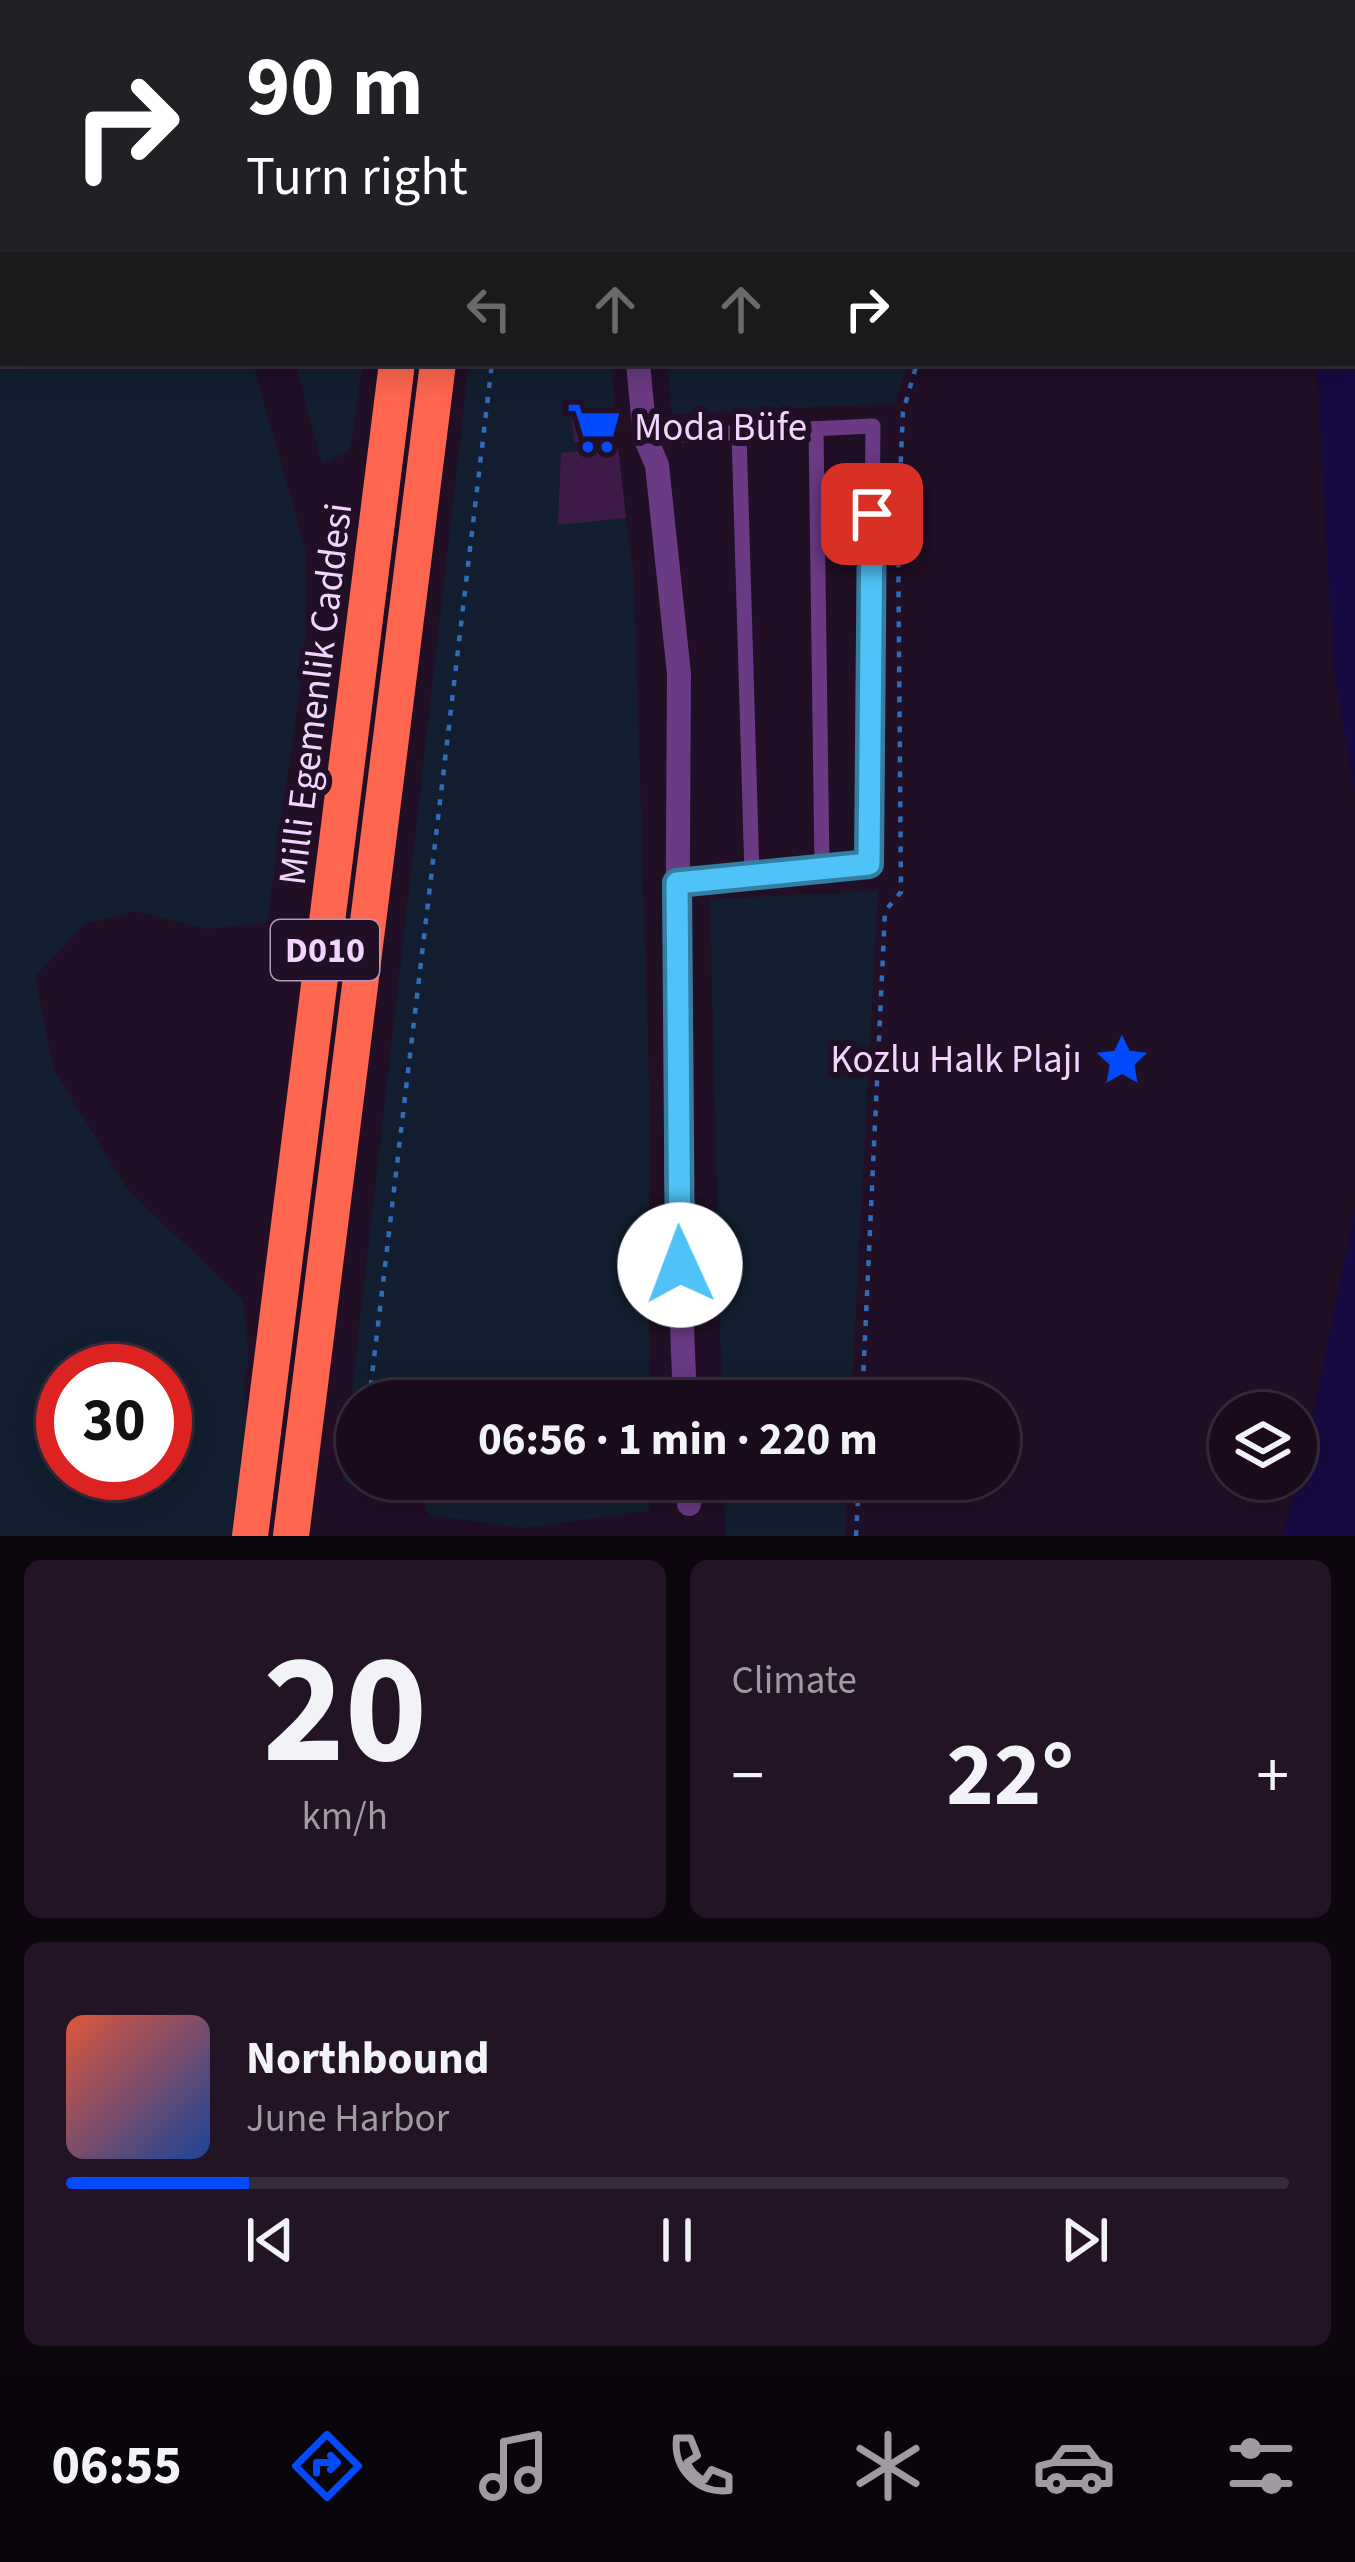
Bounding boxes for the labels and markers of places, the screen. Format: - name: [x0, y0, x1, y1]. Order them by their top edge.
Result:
- supermarket icon: Moda Büfe: [565, 399, 623, 457]
- place label: Moda Büfe: [634, 400, 807, 456]
- pin: [821, 463, 923, 565]
- place icon: Kozlu Halk Plajı: [1093, 1031, 1151, 1089]
- place label: Kozlu Halk Plajı: [830, 1032, 1082, 1088]

